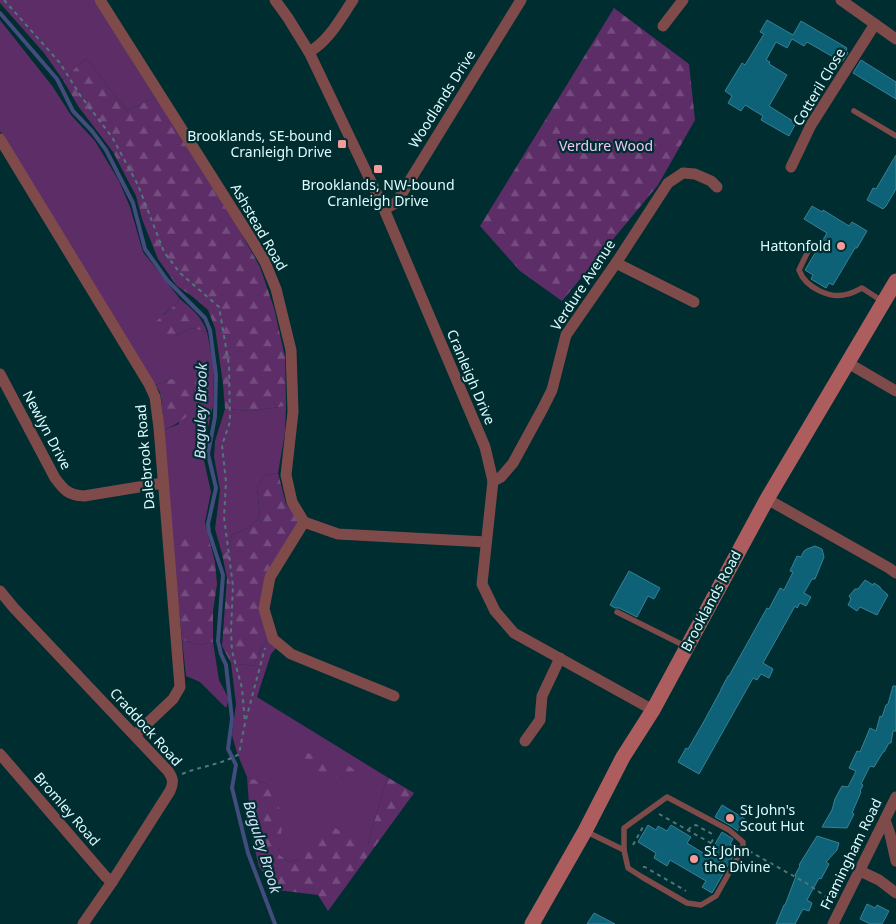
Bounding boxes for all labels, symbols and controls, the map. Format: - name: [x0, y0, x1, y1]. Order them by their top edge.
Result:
- street label: Cotteril Close: [788, 44, 849, 129]
- street label: Woodlands Drive: [404, 46, 479, 151]
- place label: Brooklands, SE-bound Cranleigh Drive: [187, 126, 332, 161]
- park label: Verdure Wood: [559, 136, 653, 155]
- marker: Brooklands, SE-bound Cranleigh Drive: [336, 138, 348, 150]
- marker: Brooklands, NW-bound Cranleigh Drive: [372, 163, 384, 175]
- place label: Brooklands, NW-bound Cranleigh Drive: [301, 175, 455, 210]
- street label: Ashstead Road: [227, 180, 292, 274]
- street label: Verdure Avenue: [546, 235, 619, 334]
- place label: Hattonfold: [760, 236, 831, 255]
- marker: Hattonfold: [835, 240, 847, 252]
- street label: Cranleigh Drive: [443, 326, 500, 427]
- water label: Baguley Brook: [189, 362, 211, 459]
- street label: Newlyn Drive: [19, 387, 76, 473]
- street label: Dalebrook Road: [130, 404, 159, 510]
- street label: Brooklands Road: [676, 547, 745, 655]
- street label: Craddock Road: [106, 683, 187, 770]
- street label: Bromley Road: [30, 768, 105, 850]
- street label: Framingham Road: [815, 795, 886, 913]
- water label: Baguley Brook: [239, 798, 287, 896]
- place label: St John's Scout Hut: [740, 800, 804, 835]
- marker: St John's Scout Hut: [724, 812, 736, 824]
- place label: St John the Divine: [704, 841, 770, 876]
- marker: St John the Divine: [688, 853, 700, 865]

